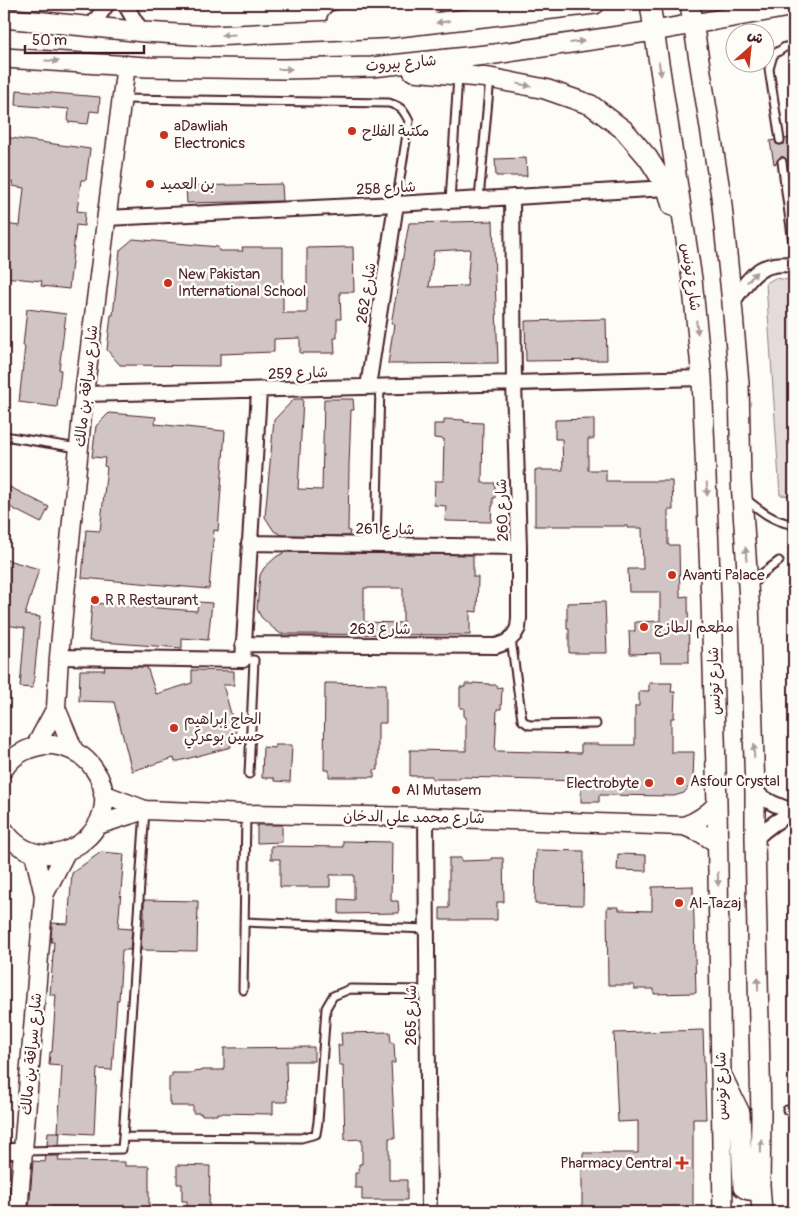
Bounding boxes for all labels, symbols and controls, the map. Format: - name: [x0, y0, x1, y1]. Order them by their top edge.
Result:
- one-way arrow: [434, 18, 450, 26]
- scale bar: [25, 22, 144, 54]
- north arrow: [726, 22, 776, 72]
- text: ش: [745, 26, 766, 48]
- text: 50 m: [32, 31, 67, 50]
- one-way arrow: [220, 32, 236, 40]
- one-way arrow: [569, 38, 585, 46]
- street label: شارع بيروت: [365, 51, 437, 76]
- one-way arrow: [45, 57, 61, 65]
- one-way arrow: [657, 62, 665, 78]
- one-way arrow: [277, 65, 293, 73]
- one-way arrow: [517, 81, 532, 89]
- place label: aDawliah Electronics: [174, 117, 245, 153]
- place label: مكتبة الفلاح: [362, 122, 429, 141]
- marker: مكتبة الفلاح: [346, 125, 358, 137]
- marker: aDawliah Electronics: [158, 129, 170, 141]
- place label: بن العميد: [160, 175, 215, 194]
- street label: شارع 258: [356, 177, 416, 200]
- marker: بن العميد: [144, 178, 156, 190]
- street label: شارع تونس: [676, 242, 705, 312]
- street label: شارع 262: [352, 261, 381, 325]
- place label: New Pakistan International School: [178, 265, 306, 301]
- one-way arrow: [746, 271, 758, 283]
- marker: New Pakistan International School: [162, 277, 174, 289]
- one-way arrow: [693, 320, 701, 336]
- street label: شارع سراقة بن مالك: [71, 324, 102, 448]
- street label: شارع 259: [268, 363, 328, 384]
- street label: شارع 260: [492, 478, 513, 542]
- one-way arrow: [703, 482, 711, 498]
- street label: شارع 261: [355, 519, 415, 540]
- one-way arrow: [741, 546, 749, 562]
- place label: Avanti Palace: [682, 566, 765, 585]
- marker: Avanti Palace: [666, 569, 678, 581]
- place label: R R Restaurant: [105, 591, 199, 610]
- marker: R R Restaurant: [89, 594, 101, 606]
- place label: مطعم الطازج: [654, 618, 734, 639]
- street label: شارع 263: [349, 620, 411, 639]
- marker: مطعم الطازج: [638, 621, 650, 633]
- street label: شارع تونس: [704, 646, 725, 716]
- place label: الحاج إبراهيم حسين بوعركي: [184, 710, 265, 749]
- marker: الحاج إبراهيم حسين بوعركي: [168, 722, 180, 734]
- one-way arrow: [749, 743, 757, 759]
- place label: Asfour Crystal: [690, 772, 780, 791]
- place label: Electrobyte: [566, 774, 640, 793]
- marker: Asfour Crystal: [674, 775, 686, 787]
- marker: Electrobyte: [643, 777, 655, 789]
- place label: Al Mutasem: [406, 781, 481, 800]
- marker: Al Mutasem: [390, 784, 402, 796]
- street label: شارع محمد علي الدخان: [343, 807, 485, 831]
- one-way arrow: [714, 871, 722, 887]
- place label: Al-Tazaj: [689, 894, 741, 913]
- marker: Al-Tazaj: [673, 897, 685, 909]
- one-way arrow: [754, 975, 762, 991]
- street label: شارع 265: [402, 985, 421, 1045]
- street label: شارع سراقة بن مالك: [17, 992, 46, 1116]
- street label: شارع تونس: [711, 1052, 732, 1120]
- one-way arrow: [757, 1138, 765, 1154]
- place label: Pharmacy Central: [560, 1154, 672, 1173]
- marker: Pharmacy Central: [676, 1157, 688, 1169]

